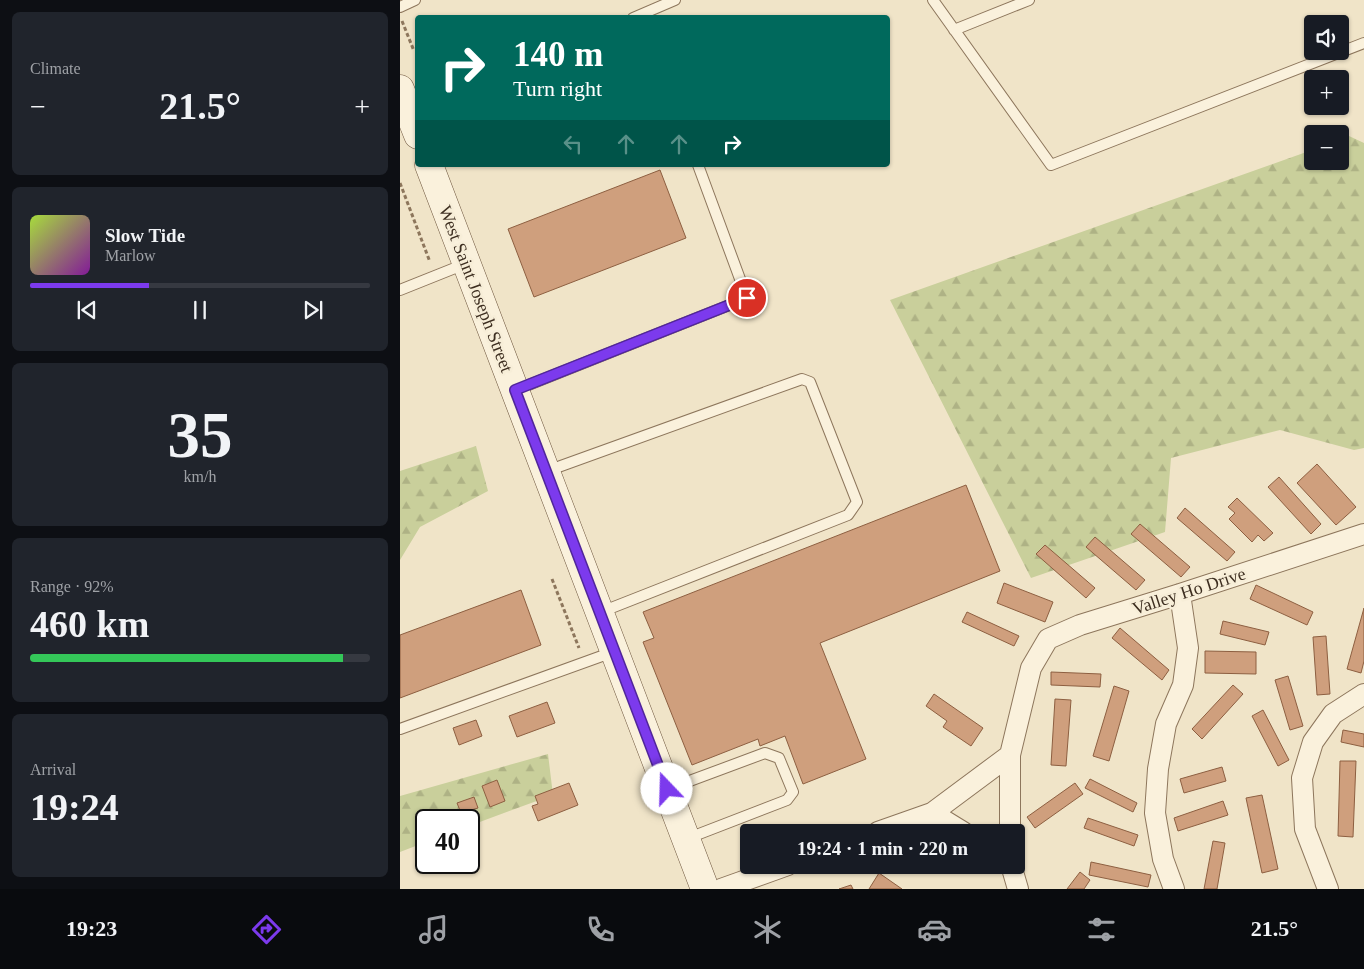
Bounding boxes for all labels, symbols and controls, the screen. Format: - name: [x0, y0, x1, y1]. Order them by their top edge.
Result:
- map controls: [1304, 15, 1349, 170]
- button: sound: [1304, 15, 1349, 60]
- icon: right: [430, 35, 495, 100]
- text: 140 m: [513, 35, 603, 74]
- text: Climate: [30, 60, 81, 77]
- button: +: [1304, 70, 1349, 115]
- text: Turn right: [513, 76, 602, 101]
- text: 21.5°: [159, 85, 241, 127]
- text: −: [30, 91, 46, 122]
- text: +: [354, 91, 370, 122]
- button: −: [1304, 125, 1349, 170]
- icon: left: [559, 130, 587, 158]
- icon: ahead: [612, 130, 640, 158]
- icon: ahead: [665, 130, 693, 158]
- icon: right: [718, 130, 746, 158]
- street label: West Saint Joseph Street: [435, 203, 517, 375]
- text: Slow Tide: [105, 225, 185, 246]
- text: Marlow: [105, 247, 156, 264]
- pin: [726, 277, 768, 319]
- icon: arrive: [733, 284, 761, 312]
- icon: previous: [73, 296, 101, 324]
- icon: pause: [186, 296, 214, 324]
- icon: next: [299, 296, 327, 324]
- text: 35: [168, 399, 233, 471]
- text: km/h: [184, 468, 216, 485]
- street label: Valley Ho Drive: [1130, 563, 1248, 619]
- text: Range · 92%: [30, 578, 114, 595]
- text: 460 km: [30, 603, 149, 645]
- text: Arrival: [30, 761, 76, 778]
- position arrow: [640, 762, 692, 814]
- text: 19:24: [30, 786, 119, 828]
- speed limit sign: 40: [415, 809, 480, 874]
- text: 19:24 · 1 min · 220 m: [797, 838, 968, 859]
- icon: directions: [249, 912, 284, 947]
- icon: music: [416, 912, 451, 947]
- icon: phone: [583, 912, 618, 947]
- icon: climate: [750, 912, 785, 947]
- icon: car: [917, 912, 952, 947]
- icon: filters: [1084, 912, 1119, 947]
- text: 19:23: [66, 916, 117, 941]
- text: 21.5°: [1251, 916, 1298, 941]

